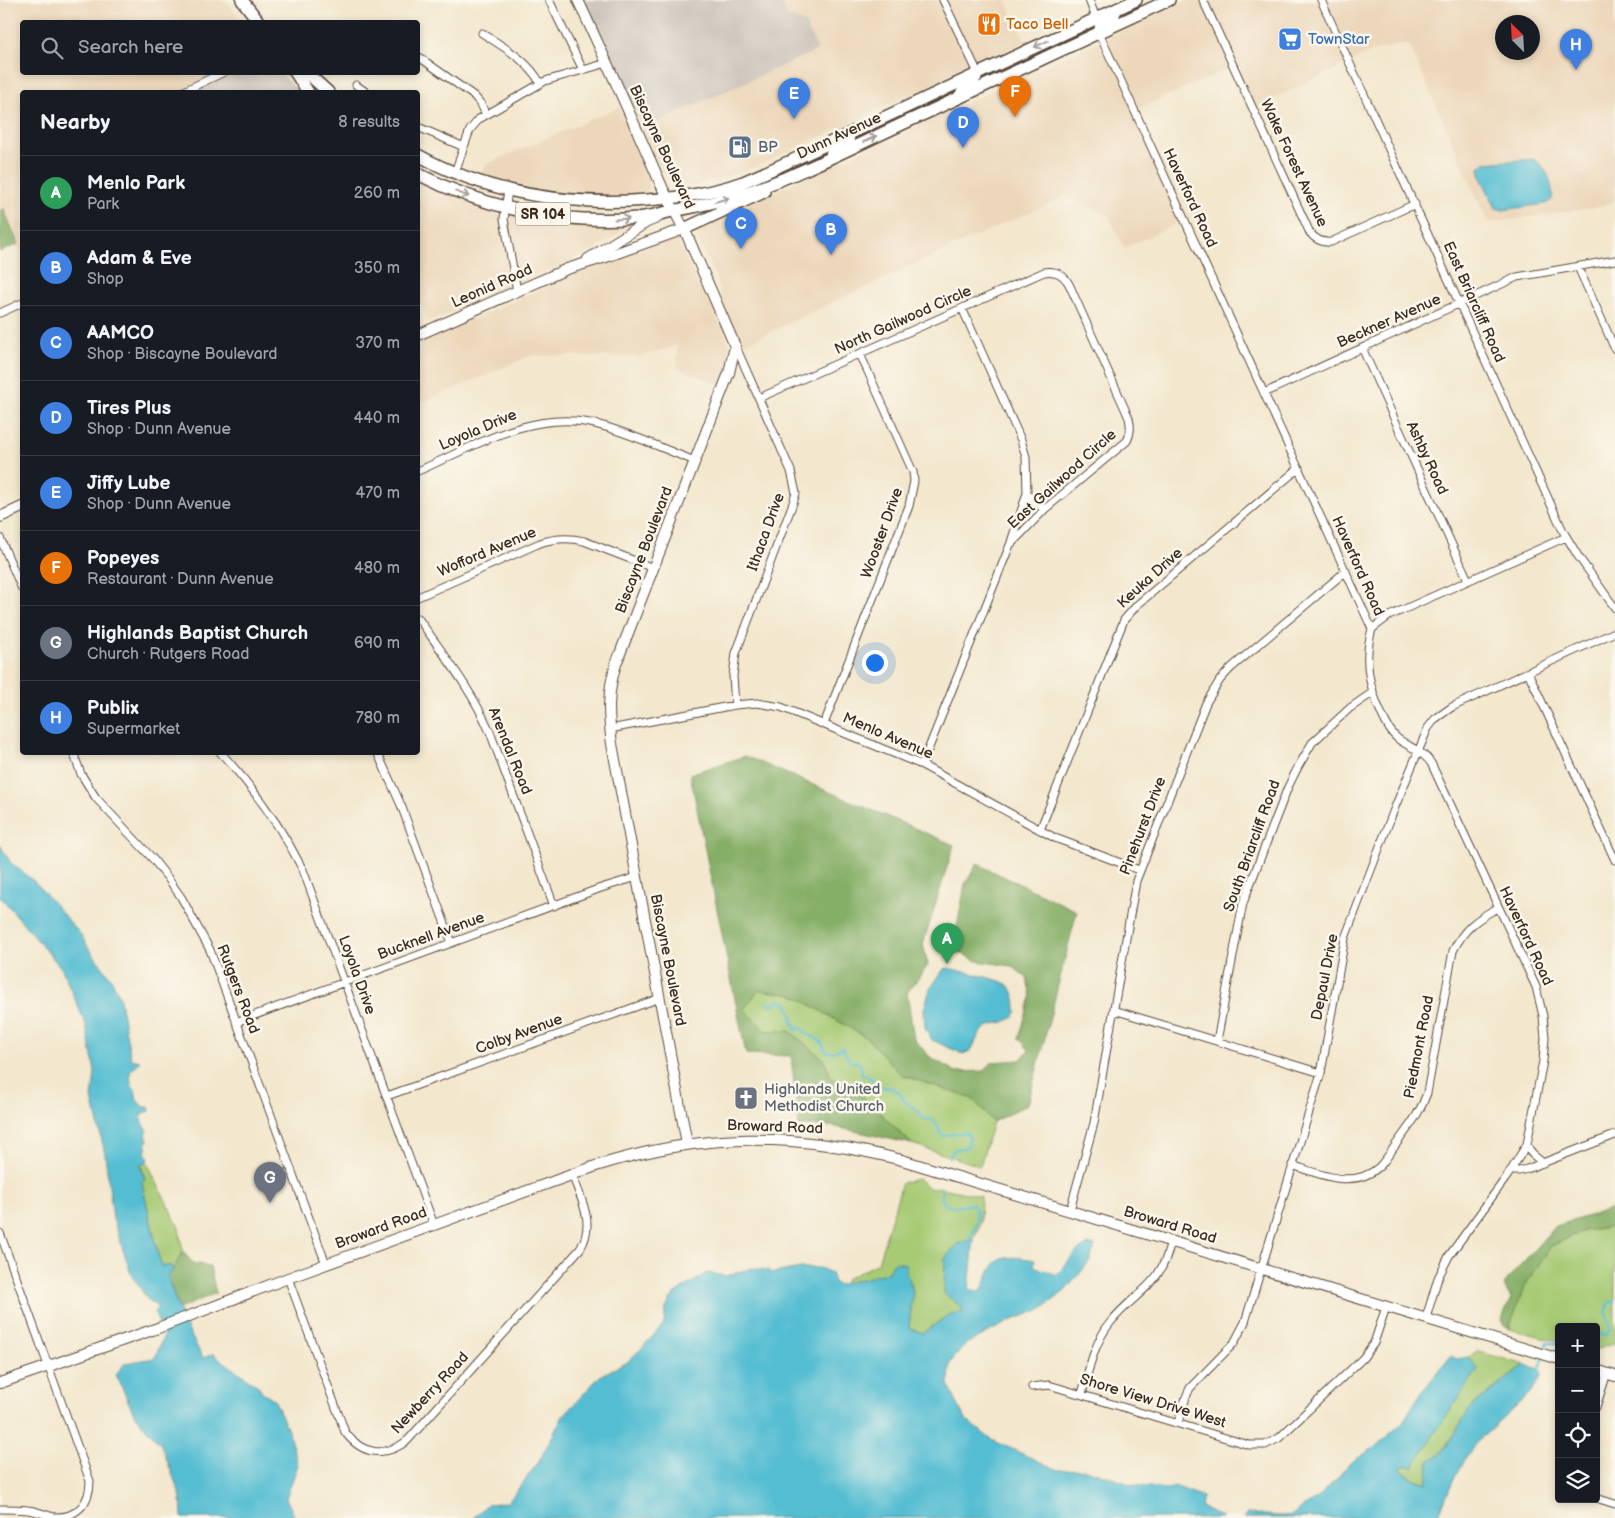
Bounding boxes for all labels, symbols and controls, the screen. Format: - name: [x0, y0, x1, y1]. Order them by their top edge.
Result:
- restaurant icon: Taco Bell: [976, 11, 1002, 37]
- place label: Taco Bell: [1006, 15, 1068, 34]
- north arrow: [1495, 15, 1540, 60]
- search box: [20, 20, 420, 75]
- supermarket icon: TownStar: [1277, 26, 1303, 52]
- pin: H: [1560, 29, 1592, 70]
- place label: TownStar: [1308, 30, 1370, 49]
- icon: search: [38, 34, 66, 62]
- text: Search here: [78, 36, 183, 59]
- one-way arrow: [1034, 40, 1049, 50]
- pin: F: [999, 76, 1031, 117]
- pin: E: [778, 78, 810, 119]
- street label: Biscayne Boulevard: [625, 82, 699, 212]
- street label: Wake Forest Avenue: [1256, 96, 1332, 230]
- pin: D: [947, 107, 979, 148]
- street label: Dunn Avenue: [794, 108, 884, 164]
- text: Nearby: [40, 110, 110, 135]
- text: 8 results: [338, 113, 400, 132]
- one-way arrow: [862, 133, 877, 143]
- fuel station icon: BP: [727, 134, 753, 160]
- place label: BP: [758, 138, 778, 157]
- street label: Haverford Road: [1159, 145, 1221, 251]
- text: Menlo Park: [87, 172, 185, 195]
- text: A: [51, 184, 61, 203]
- text: 260 m: [354, 184, 400, 203]
- one-way arrow: [454, 190, 469, 199]
- one-way arrow: [713, 194, 729, 204]
- text: Park: [87, 195, 119, 214]
- road number: SR 104: [516, 202, 570, 225]
- pin: C: [725, 208, 757, 249]
- one-way arrow: [613, 214, 629, 223]
- pin: B: [815, 214, 847, 255]
- street label: East Briarcliff Road: [1439, 238, 1509, 366]
- text: Adam & Eve: [87, 247, 192, 270]
- text: B: [50, 259, 62, 278]
- text: 350 m: [354, 259, 400, 278]
- street label: Leonid Road: [449, 260, 535, 312]
- text: Shop: [87, 270, 124, 289]
- street label: North Gailwood Circle: [832, 281, 975, 359]
- street label: Beckner Avenue: [1334, 290, 1444, 352]
- text: AAMCO: [87, 322, 154, 345]
- text: C: [50, 334, 62, 353]
- text: 370 m: [355, 334, 400, 353]
- text: Shop · Biscayne Boulevard: [87, 345, 277, 364]
- text: Tires Plus: [87, 397, 171, 420]
- street label: Loyola Drive: [436, 405, 520, 455]
- text: D: [50, 409, 62, 428]
- text: 440 m: [354, 409, 400, 428]
- street label: Ashby Road: [1402, 418, 1452, 498]
- text: Shop · Dunn Avenue: [87, 420, 231, 439]
- street label: East Gailwood Circle: [1004, 425, 1120, 533]
- text: Jiffy Lube: [87, 472, 171, 495]
- text: E: [51, 484, 61, 503]
- text: 470 m: [355, 484, 400, 503]
- street label: Biscayne Boulevard: [611, 484, 677, 616]
- street label: Wooster Drive: [857, 485, 907, 581]
- street label: Ithaca Drive: [743, 490, 789, 574]
- text: Shop · Dunn Avenue: [87, 495, 231, 514]
- street label: Haverford Road: [1327, 513, 1389, 619]
- street label: Wofford Avenue: [435, 523, 539, 581]
- street label: Keuka Drive: [1113, 544, 1187, 612]
- text: Popeyes: [87, 547, 159, 570]
- text: F: [51, 559, 61, 578]
- text: 480 m: [354, 559, 400, 578]
- text: Restaurant · Dunn Avenue: [87, 570, 274, 589]
- text: Highlands Baptist Church: [87, 622, 308, 645]
- text: G: [50, 634, 62, 653]
- text: 690 m: [354, 634, 400, 653]
- text: Church · Rutgers Road: [87, 645, 249, 664]
- your location: [862, 650, 888, 676]
- text: Publix: [87, 697, 139, 720]
- street label: Arendal Road: [484, 705, 536, 797]
- street label: Menlo Avenue: [840, 708, 936, 764]
- text: H: [50, 709, 62, 728]
- text: 780 m: [356, 709, 400, 728]
- text: Supermarket: [87, 720, 180, 739]
- street label: Pinehurst Drive: [1116, 774, 1170, 878]
- street label: South Briarcliff Road: [1219, 778, 1285, 914]
- street label: Haverford Road: [1495, 883, 1557, 989]
- street label: Biscayne Boulevard: [646, 892, 690, 1028]
- street label: Bucknell Avenue: [375, 908, 487, 964]
- pin: A: [931, 923, 963, 964]
- street label: Depaul Drive: [1307, 932, 1343, 1022]
- street label: Loyola Drive: [334, 933, 380, 1017]
- street label: Rutgers Road: [212, 942, 264, 1036]
- street label: Piedmont Road: [1400, 994, 1438, 1100]
- street label: Colby Avenue: [473, 1009, 565, 1058]
- place label: Highlands United Methodist Church: [764, 1080, 884, 1116]
- church icon: Highlands United Methodist Church: [733, 1085, 759, 1111]
- street label: Broward Road: [727, 1116, 823, 1138]
- pin: G: [254, 1162, 286, 1203]
- street label: Broward Road: [1121, 1202, 1219, 1248]
- street label: Broward Road: [332, 1203, 430, 1253]
- map controls: [1555, 1323, 1600, 1503]
- button: +: [1555, 1323, 1600, 1368]
- street label: Newberry Road: [387, 1348, 473, 1438]
- button: −: [1555, 1368, 1600, 1413]
- street label: Shore View Drive West: [1078, 1370, 1229, 1432]
- button: locate: [1555, 1413, 1600, 1458]
- button: layers: [1555, 1458, 1600, 1503]

